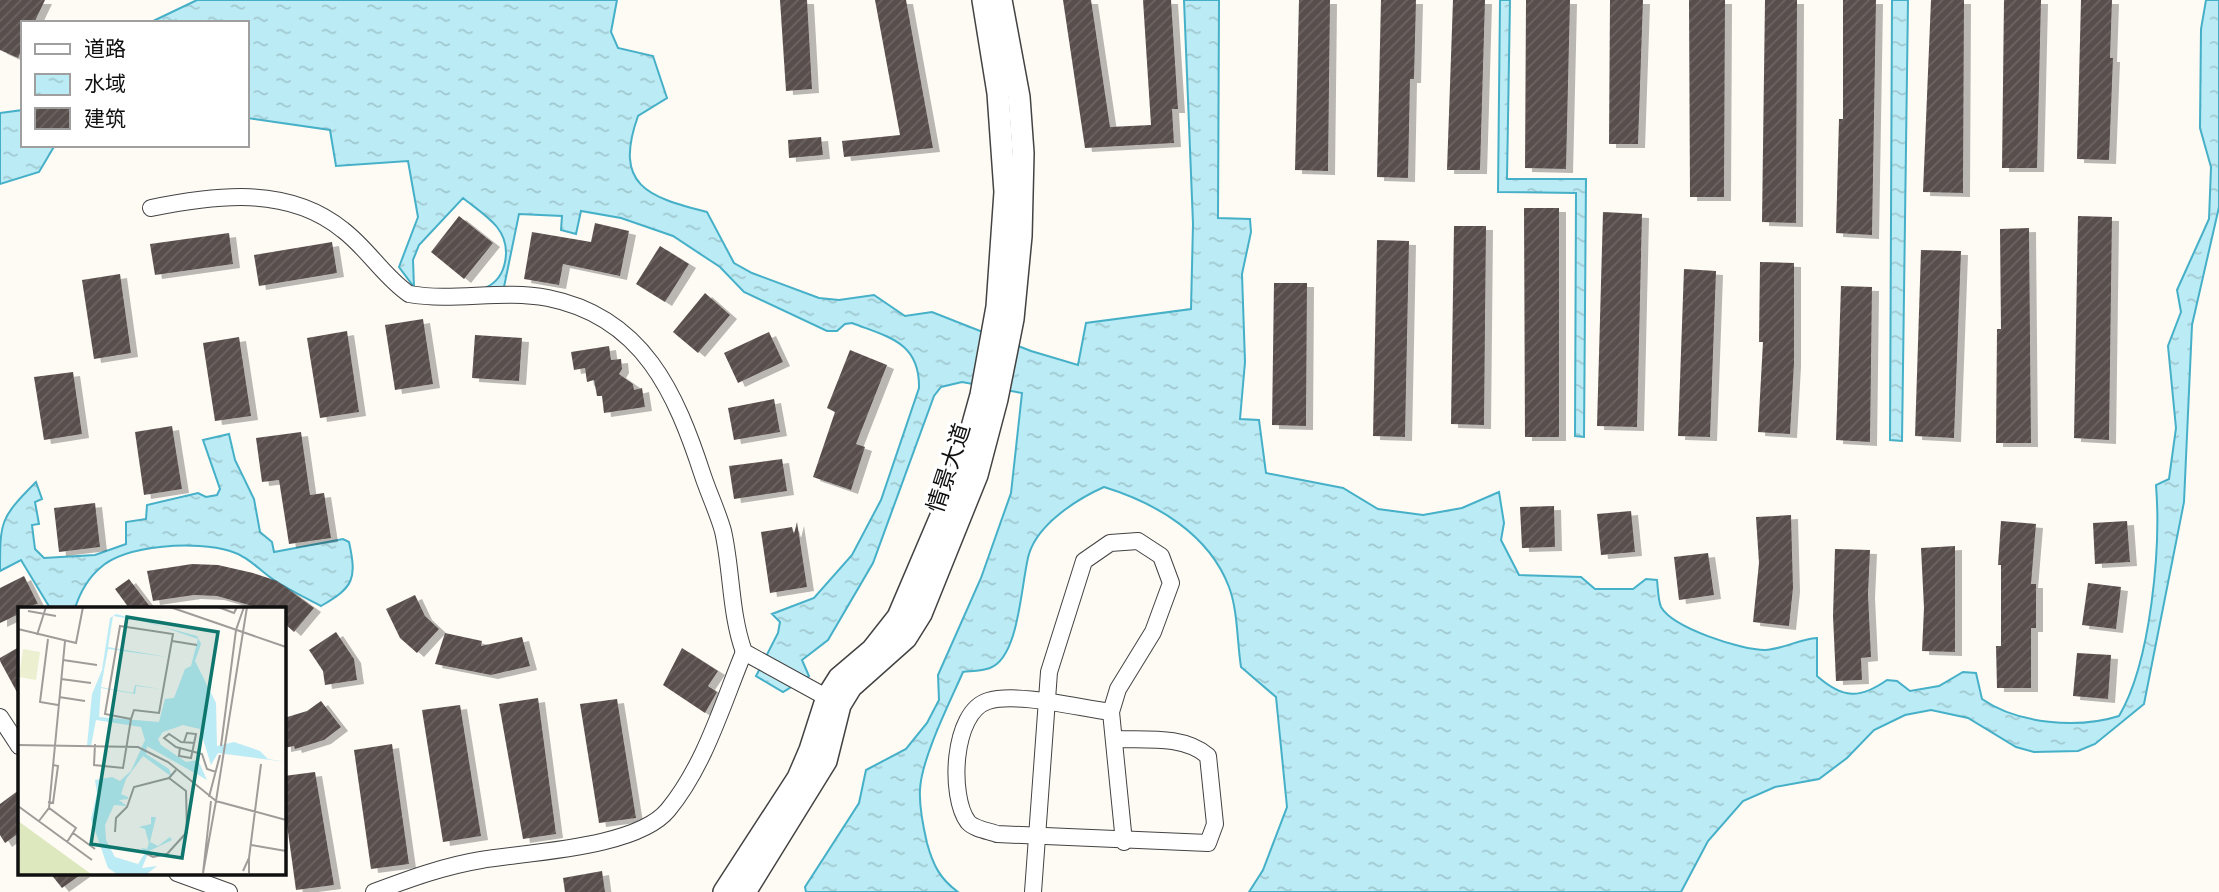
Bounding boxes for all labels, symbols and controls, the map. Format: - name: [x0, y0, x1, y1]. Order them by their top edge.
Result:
- legend: [21, 21, 248, 147]
- text: 道路: [84, 37, 126, 61]
- text: 水域: [84, 72, 126, 96]
- text: 建筑: [84, 107, 126, 131]
- street label: 情景大道: [922, 420, 976, 516]
- inset map: [18, 607, 285, 874]

